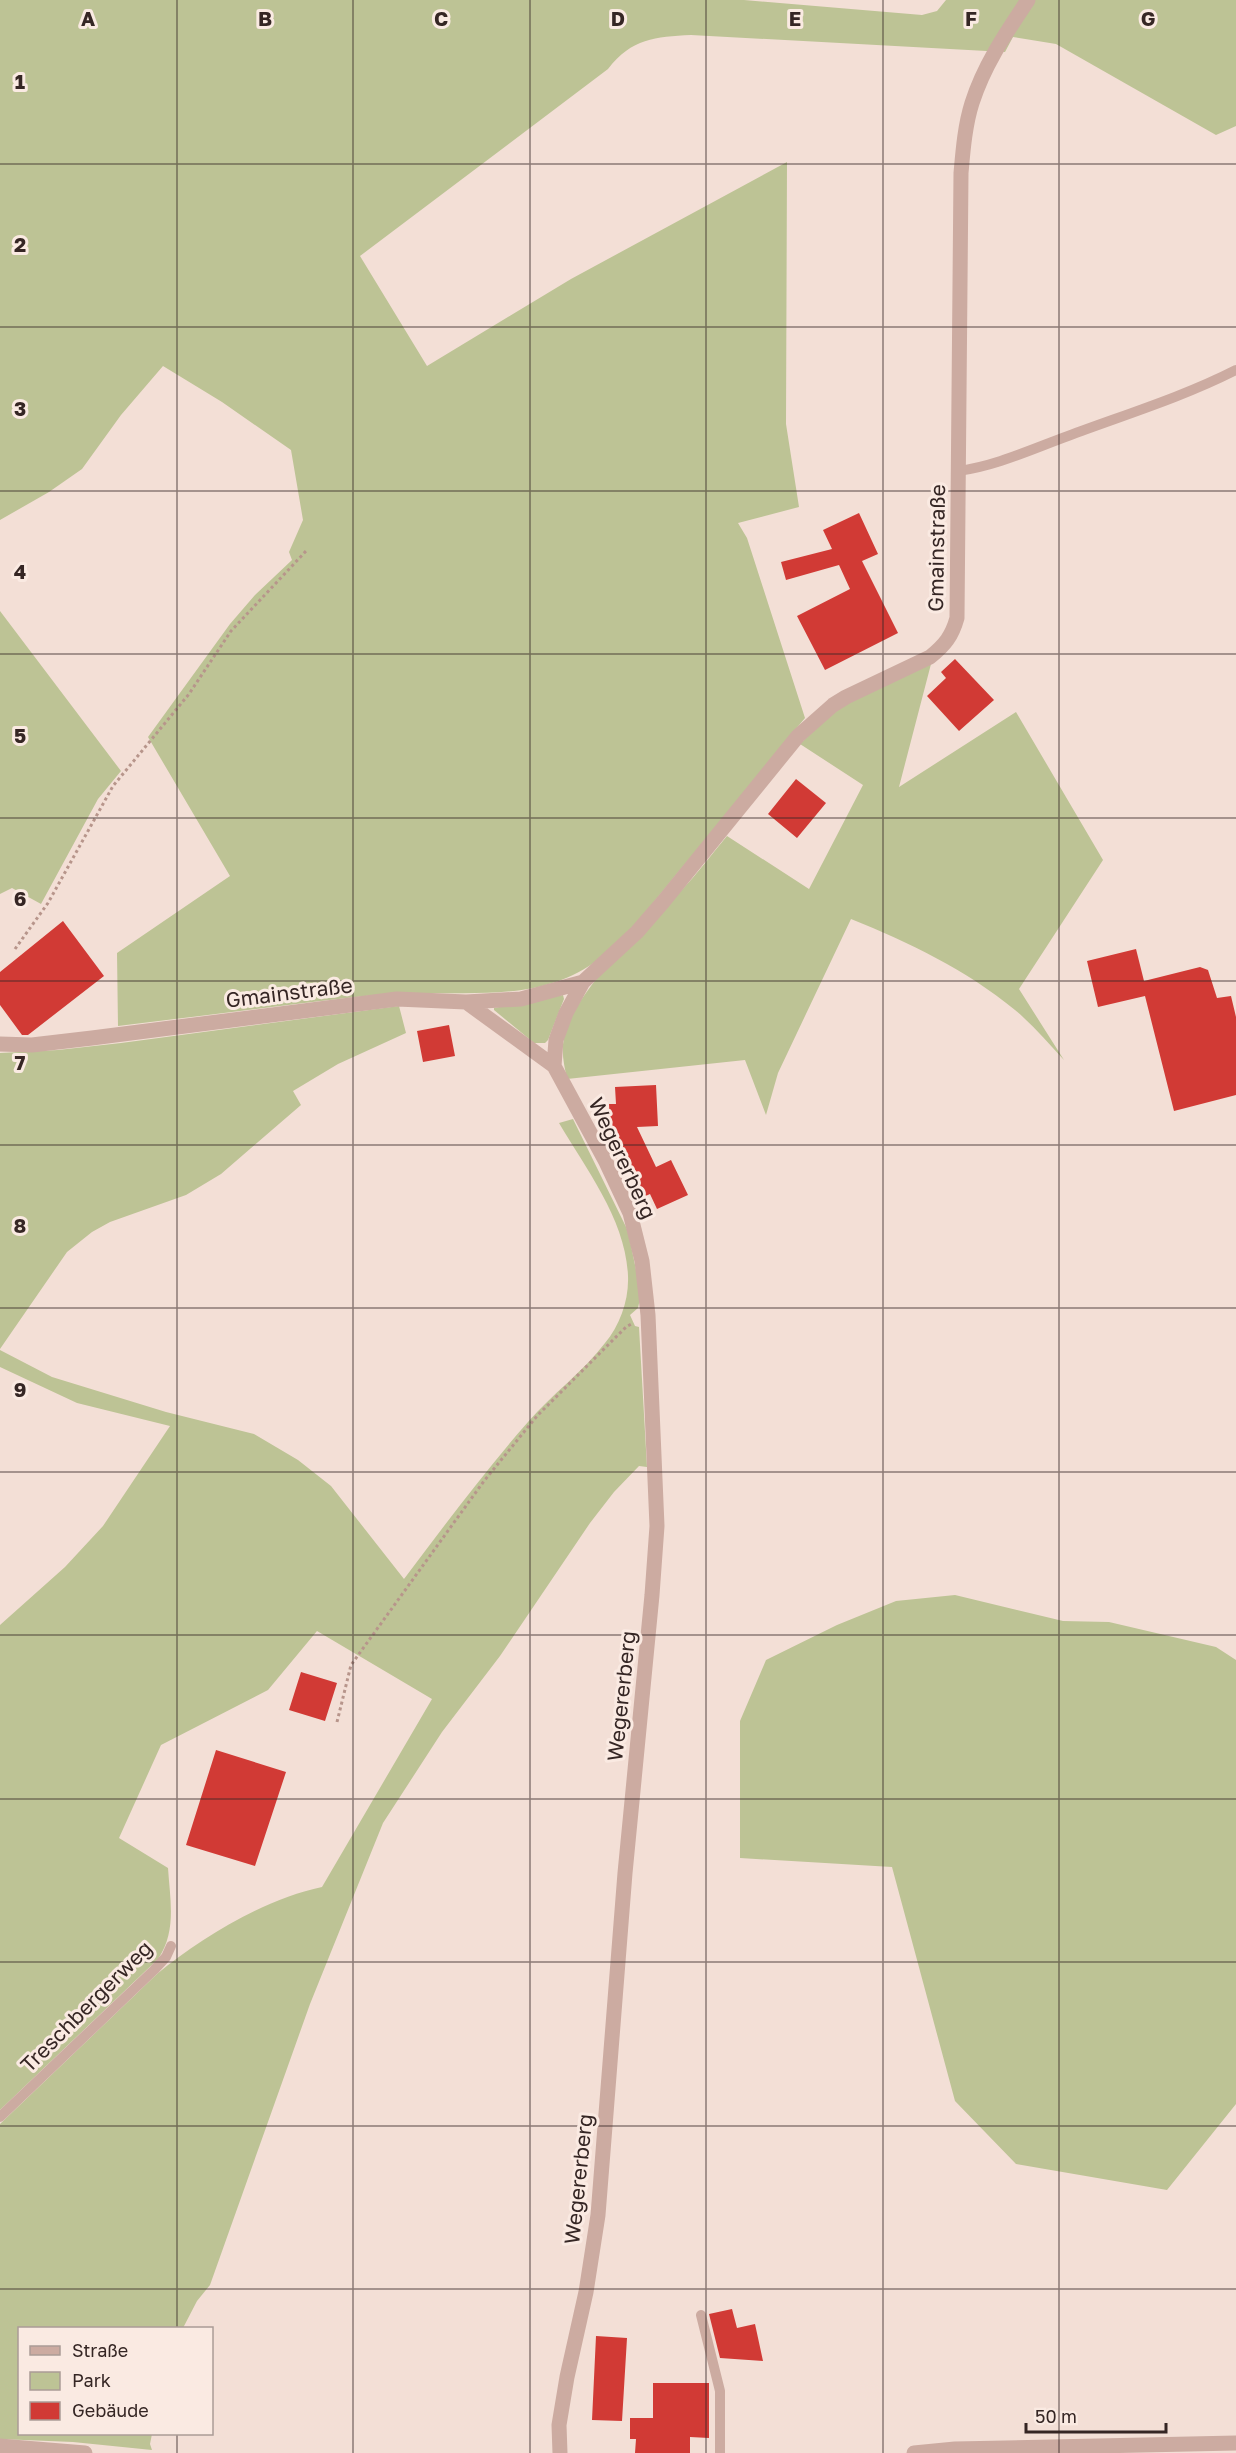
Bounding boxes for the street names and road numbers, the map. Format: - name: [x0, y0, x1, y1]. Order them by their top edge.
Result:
- street label: Gmainstraße: [922, 484, 950, 612]
- street label: Gmainstraße: [224, 971, 354, 1013]
- street label: Wegererberg: [584, 1093, 662, 1223]
- street label: Wegererberg: [601, 1630, 641, 1762]
- street label: Treschbergerweg: [15, 1935, 157, 2077]
- street label: Wegererberg: [558, 2113, 598, 2245]

